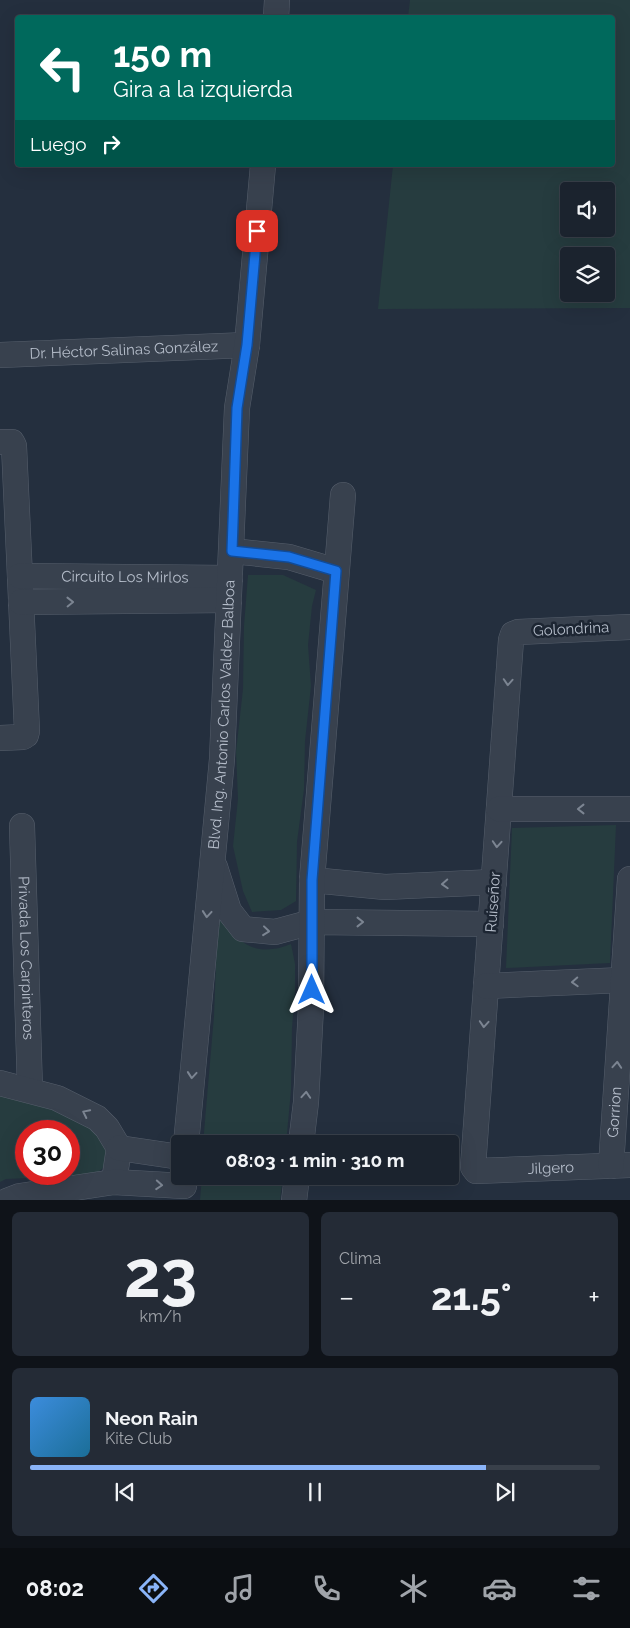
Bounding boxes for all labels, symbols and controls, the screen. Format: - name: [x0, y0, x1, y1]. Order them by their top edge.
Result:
- text: 150 m: [113, 34, 212, 75]
- icon: left: [30, 35, 95, 100]
- text: Gira a la izquierda: [113, 76, 293, 102]
- icon: right: [97, 130, 125, 158]
- text: Luego: [30, 133, 87, 155]
- map controls: [560, 182, 615, 302]
- button: sound: [560, 182, 615, 237]
- pin: [236, 210, 278, 252]
- icon: arrive: [243, 217, 271, 245]
- button: layers: [560, 247, 615, 302]
- street label: Dr. Héctor Salinas González: [29, 337, 219, 363]
- street label: Circuito Los Mirlos: [61, 567, 189, 587]
- street label: Blvd. Ing. Antonio Carlos Valdez Balboa: [205, 579, 239, 850]
- one-way arrow: [66, 597, 74, 607]
- street label: Golondrina: [532, 618, 610, 640]
- one-way arrow: [503, 678, 514, 686]
- one-way arrow: [577, 804, 585, 814]
- one-way arrow: [491, 841, 502, 849]
- street label: Ruiseñor: [482, 870, 504, 933]
- street label: Privada Los Carpinteros: [15, 876, 37, 1040]
- one-way arrow: [441, 878, 449, 889]
- one-way arrow: [202, 910, 213, 918]
- one-way arrow: [357, 917, 365, 927]
- one-way arrow: [262, 926, 270, 937]
- position arrow: [285, 963, 337, 1015]
- one-way arrow: [570, 977, 578, 987]
- one-way arrow: [478, 1020, 489, 1028]
- one-way arrow: [612, 1060, 623, 1068]
- one-way arrow: [187, 1072, 198, 1080]
- street label: Gorrion: [604, 1086, 625, 1138]
- one-way arrow: [300, 1091, 311, 1099]
- one-way arrow: [83, 1109, 92, 1119]
- speed limit sign: 30: [15, 1120, 80, 1185]
- text: 08:03 · 1 min · 310 m: [226, 1149, 404, 1171]
- street label: Jilgero: [527, 1158, 574, 1178]
- one-way arrow: [155, 1179, 163, 1190]
- text: 23: [124, 1236, 197, 1312]
- text: Clima: [339, 1249, 381, 1268]
- text: 21.5°: [431, 1274, 512, 1319]
- text: −: [339, 1281, 354, 1314]
- text: +: [588, 1281, 600, 1314]
- text: km/h: [139, 1307, 182, 1326]
- text: Neon Rain: [105, 1407, 198, 1429]
- text: Kite Club: [105, 1429, 172, 1448]
- icon: previous: [111, 1478, 139, 1506]
- icon: pause: [301, 1478, 329, 1506]
- icon: next: [491, 1478, 519, 1506]
- icon: directions: [136, 1571, 171, 1606]
- icon: music: [222, 1571, 257, 1606]
- icon: phone: [309, 1571, 344, 1606]
- icon: climate: [396, 1571, 431, 1606]
- icon: car: [482, 1571, 517, 1606]
- icon: filters: [569, 1571, 604, 1606]
- text: 08:02: [26, 1575, 84, 1601]

